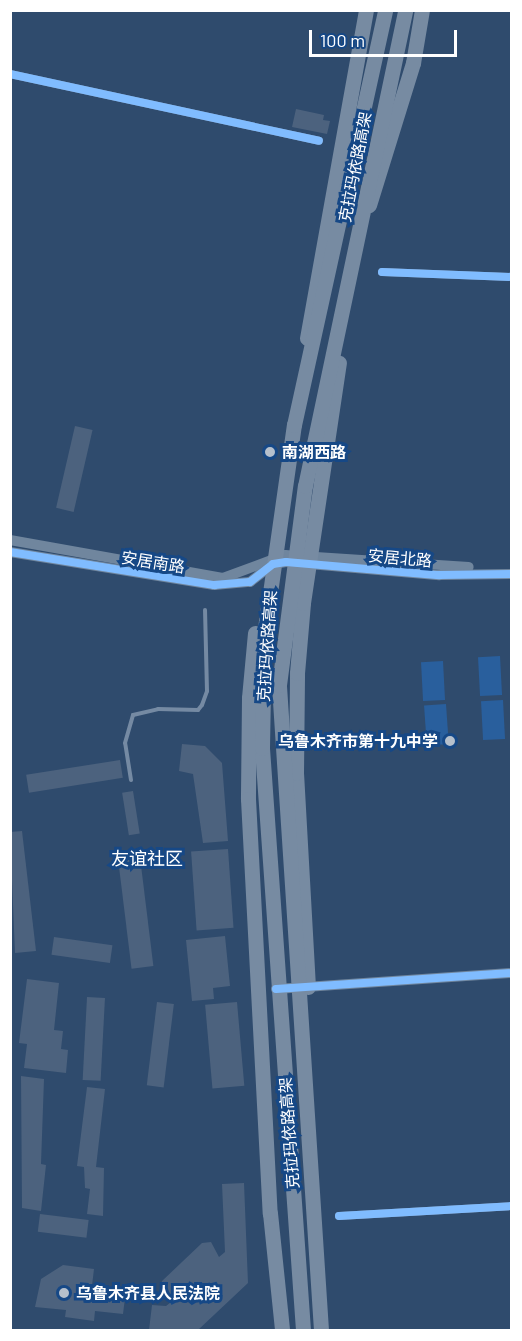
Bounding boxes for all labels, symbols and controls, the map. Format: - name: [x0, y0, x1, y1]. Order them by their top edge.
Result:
- scale bar: [312, 18, 460, 56]
- text: 100 m: [320, 29, 365, 51]
- street label: 克拉玛依路高架: [335, 110, 375, 224]
- place label: 南湖西路: [282, 442, 346, 462]
- marker: 南湖西路: [263, 445, 277, 459]
- street label: 安居北路: [367, 546, 433, 570]
- street label: 安居南路: [120, 548, 186, 576]
- street label: 克拉玛依路高架: [254, 589, 280, 703]
- place label: 乌鲁木齐市第十九中学: [278, 731, 438, 751]
- marker: 乌鲁木齐市第十九中学: [443, 734, 457, 748]
- district label: 友谊社区: [111, 847, 183, 869]
- street label: 克拉玛依路高架: [276, 1076, 302, 1190]
- place label: 乌鲁木齐县人民法院: [76, 1283, 220, 1303]
- marker: 乌鲁木齐县人民法院: [57, 1286, 71, 1300]

